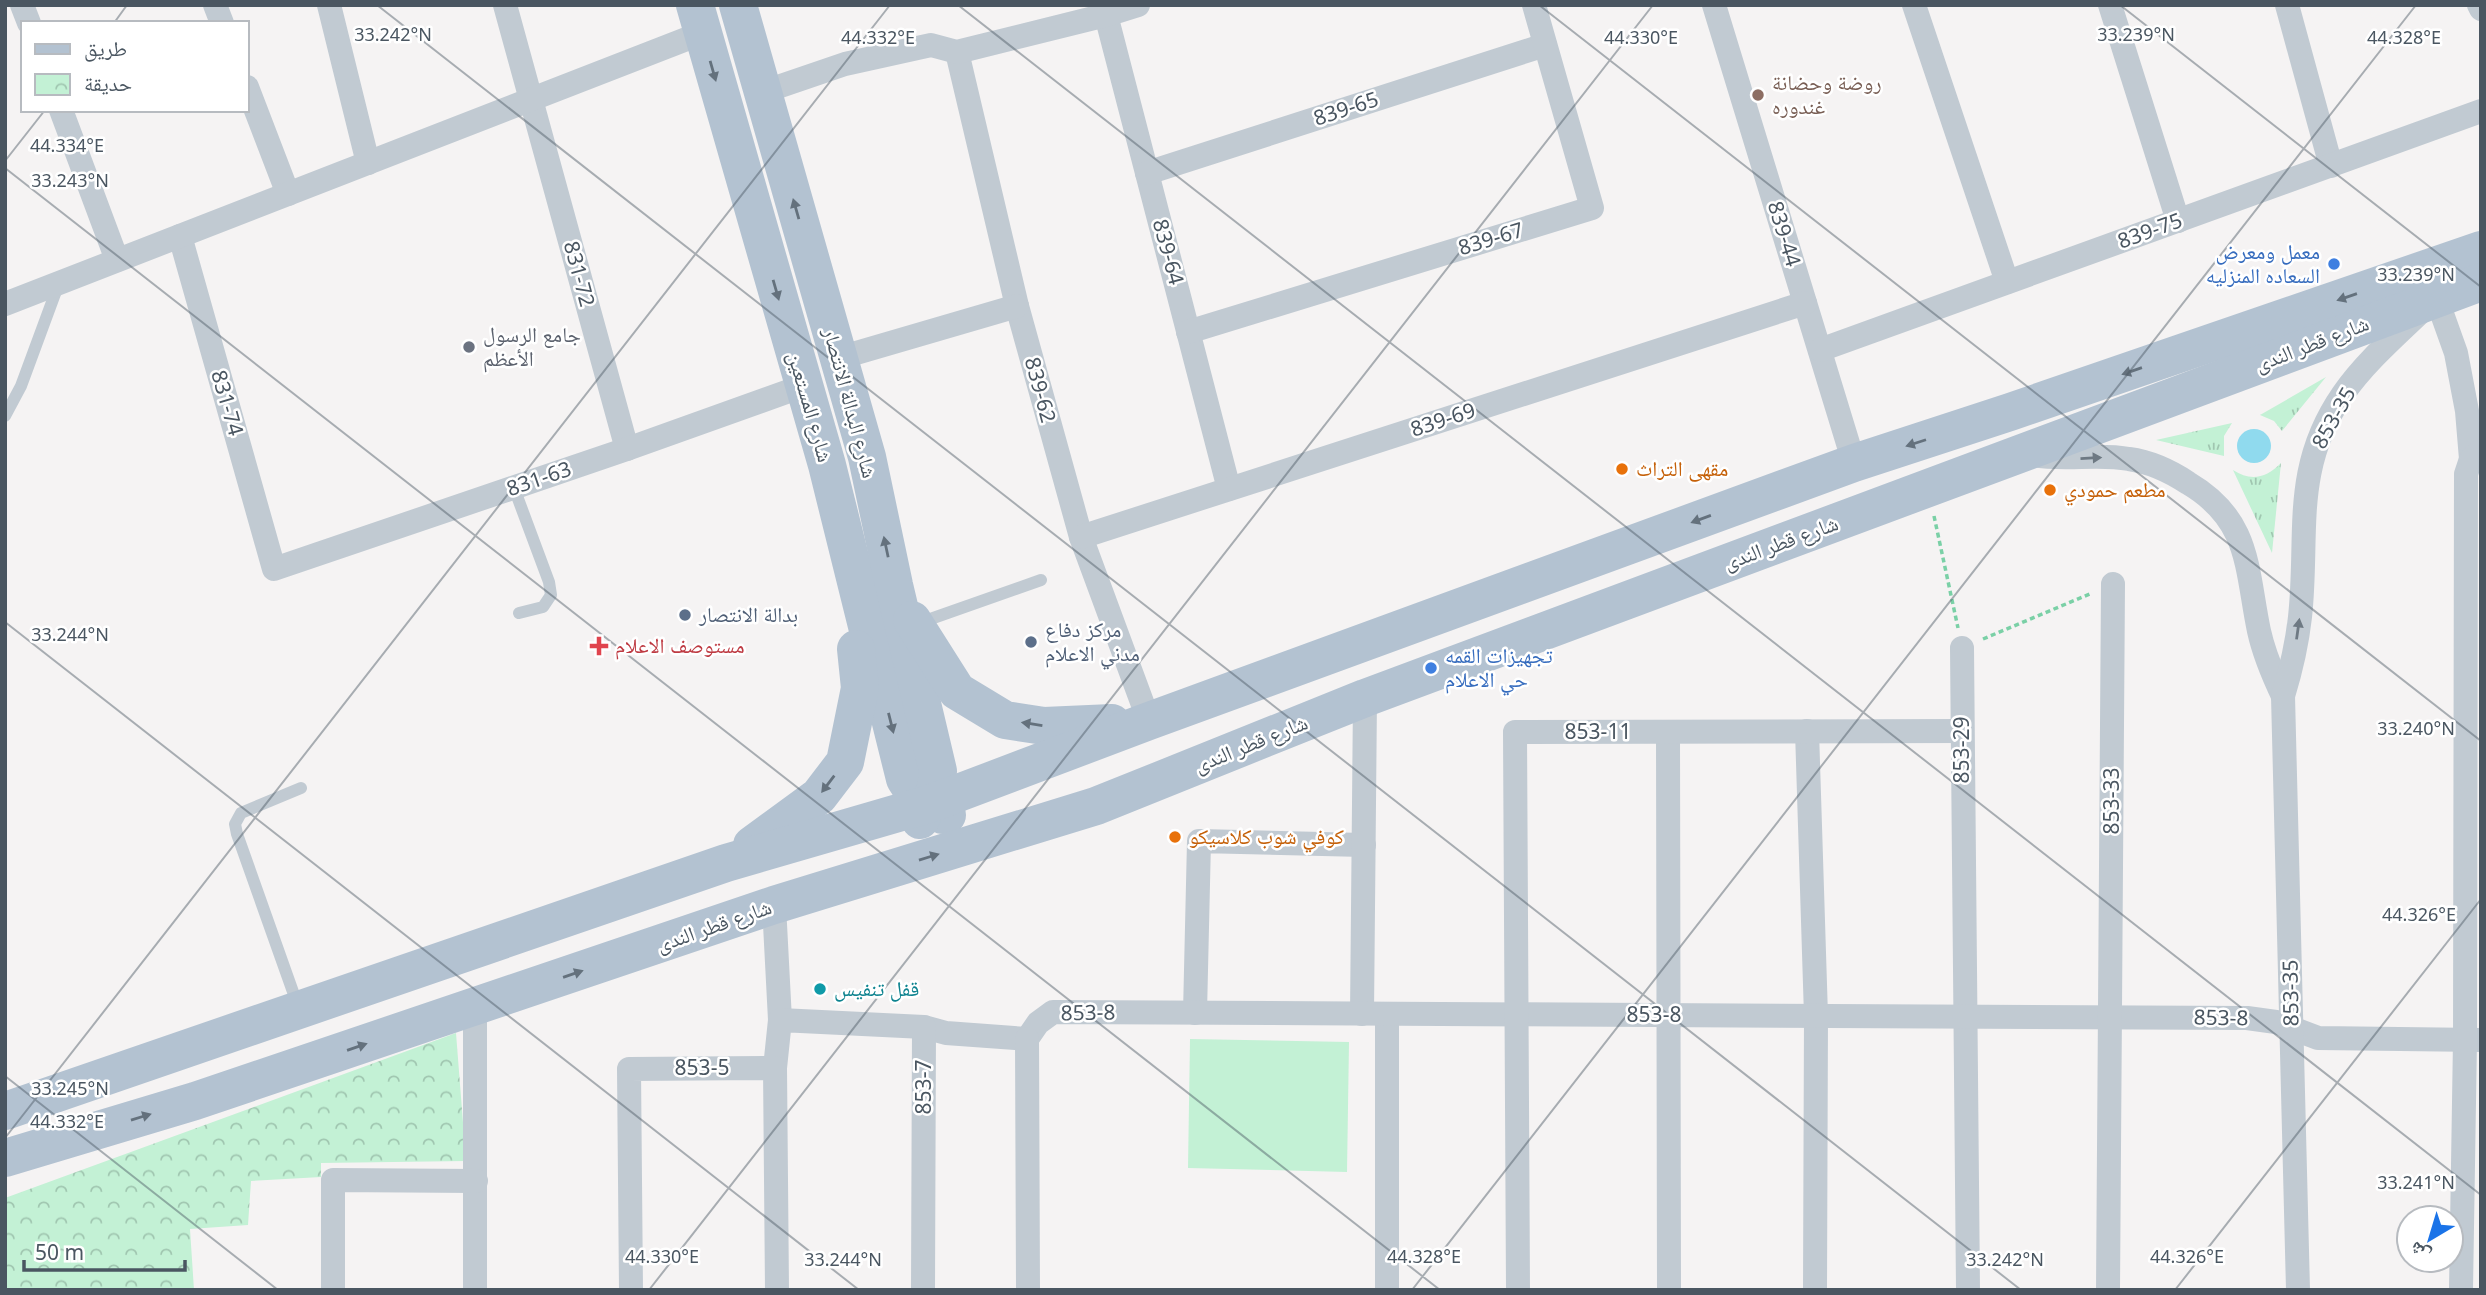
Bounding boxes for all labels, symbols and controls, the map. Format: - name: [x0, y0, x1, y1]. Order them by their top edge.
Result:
- legend: [21, 21, 248, 112]
- text: 33.242°N: [354, 22, 432, 46]
- text: 33.239°N: [2097, 22, 2175, 46]
- text: 44.332°E: [841, 25, 915, 49]
- text: 44.330°E: [1604, 25, 1678, 49]
- text: 44.328°E: [2367, 25, 2441, 49]
- text: طريق: [84, 34, 127, 62]
- one-way arrow: [708, 60, 719, 82]
- place label: روضة وحضانة غندوره: [1772, 68, 1882, 120]
- text: حديقة: [84, 69, 132, 97]
- street label: 839-65: [1310, 84, 1382, 132]
- marker: روضة وحضانة غندوره: [1750, 87, 1766, 103]
- text: 44.334°E: [30, 133, 104, 157]
- text: 33.243°N: [31, 168, 109, 192]
- one-way arrow: [791, 198, 801, 219]
- street label: 839-44: [1762, 198, 1808, 270]
- street label: 839-75: [2113, 205, 2186, 255]
- street label: 839-67: [1455, 215, 1527, 261]
- street label: 839-64: [1147, 216, 1191, 288]
- place label: معمل ومعرض السعاده المنزليه: [2206, 237, 2320, 289]
- street label: 831-72: [558, 238, 602, 310]
- marker: معمل ومعرض السعاده المنزليه: [2326, 256, 2342, 272]
- text: 33.239°N: [2377, 262, 2455, 286]
- one-way arrow: [771, 279, 781, 300]
- one-way arrow: [2336, 292, 2357, 303]
- street label: شارع قطر الندى: [2251, 309, 2373, 378]
- place label: جامع الرسول الأعظم: [483, 320, 581, 373]
- street label: شارع البدالة الانتصار: [817, 324, 884, 481]
- marker: جامع الرسول الأعظم: [461, 339, 477, 355]
- street label: شارع المستعين: [782, 348, 840, 465]
- street label: 839-62: [1019, 354, 1063, 426]
- one-way arrow: [2121, 366, 2142, 377]
- street label: 831-74: [205, 367, 251, 439]
- street label: 853-35: [2305, 382, 2362, 454]
- street label: 839-69: [1407, 395, 1479, 443]
- one-way arrow: [1905, 438, 1926, 448]
- one-way arrow: [2080, 452, 2102, 463]
- street label: 831-63: [503, 454, 575, 502]
- place label: مقهى التراث: [1636, 454, 1728, 482]
- marker: مقهى التراث: [1614, 461, 1630, 477]
- place label: مطعم حمودي: [2064, 475, 2166, 506]
- marker: مطعم حمودي: [2042, 482, 2058, 498]
- street label: شارع قطر الندى: [1720, 508, 1842, 576]
- one-way arrow: [1691, 513, 1712, 524]
- one-way arrow: [880, 536, 891, 558]
- place label: بدالة الانتصار: [698, 600, 798, 628]
- marker: بدالة الانتصار: [677, 607, 693, 623]
- place label: مركز دفاع مدني الاعلام: [1045, 615, 1140, 670]
- one-way arrow: [2293, 618, 2304, 640]
- text: 33.244°N: [31, 622, 109, 646]
- place label: مستوصف الاعلام: [615, 631, 745, 660]
- marker: مركز دفاع مدني الاعلام: [1023, 634, 1039, 650]
- marker: مستوصف الاعلام: [589, 636, 609, 656]
- place label: تجهيزات القمه حي الاعلام: [1445, 641, 1553, 696]
- marker: تجهيزات القمه حي الاعلام: [1423, 660, 1439, 676]
- street label: شارع قطر الندى: [1190, 708, 1311, 779]
- one-way arrow: [886, 712, 897, 734]
- text: 33.240°N: [2377, 716, 2455, 740]
- street label: 853-11: [1565, 717, 1631, 745]
- street label: 853-29: [1947, 717, 1975, 783]
- one-way arrow: [1021, 718, 1043, 729]
- street label: 853-33: [2097, 768, 2125, 834]
- one-way arrow: [820, 775, 835, 793]
- place label: كوفي شوب كلاسيكو: [1189, 822, 1344, 853]
- marker: كوفي شوب كلاسيكو: [1167, 829, 1183, 845]
- one-way arrow: [918, 852, 939, 862]
- street label: شارع قطر الندى: [652, 892, 775, 958]
- text: 44.326°E: [2382, 902, 2456, 926]
- street label: 853-35: [2275, 959, 2305, 1027]
- one-way arrow: [562, 968, 583, 979]
- place label: قفل تنفيس: [834, 974, 919, 1002]
- marker: قفل تنفيس: [812, 981, 828, 997]
- street label: 853-8: [1060, 998, 1116, 1026]
- street label: 853-8: [1627, 1000, 1681, 1028]
- street label: 853-8: [2193, 1003, 2249, 1031]
- one-way arrow: [347, 1041, 368, 1052]
- street label: 853-5: [675, 1053, 729, 1081]
- street label: 853-7: [909, 1060, 937, 1114]
- text: 33.245°N: [31, 1076, 109, 1100]
- text: 44.332°E: [30, 1109, 104, 1133]
- one-way arrow: [131, 1112, 152, 1122]
- text: 33.241°N: [2377, 1170, 2455, 1194]
- north arrow: [2395, 1204, 2465, 1274]
- scale bar: [24, 1228, 186, 1272]
- text: ش: [2404, 1236, 2435, 1269]
- text: 50 m: [35, 1238, 84, 1266]
- text: 44.330°E: [625, 1244, 699, 1268]
- text: 44.328°E: [1387, 1244, 1461, 1268]
- text: 44.326°E: [2150, 1244, 2224, 1268]
- text: 33.244°N: [804, 1247, 882, 1271]
- text: 33.242°N: [1966, 1247, 2044, 1271]

